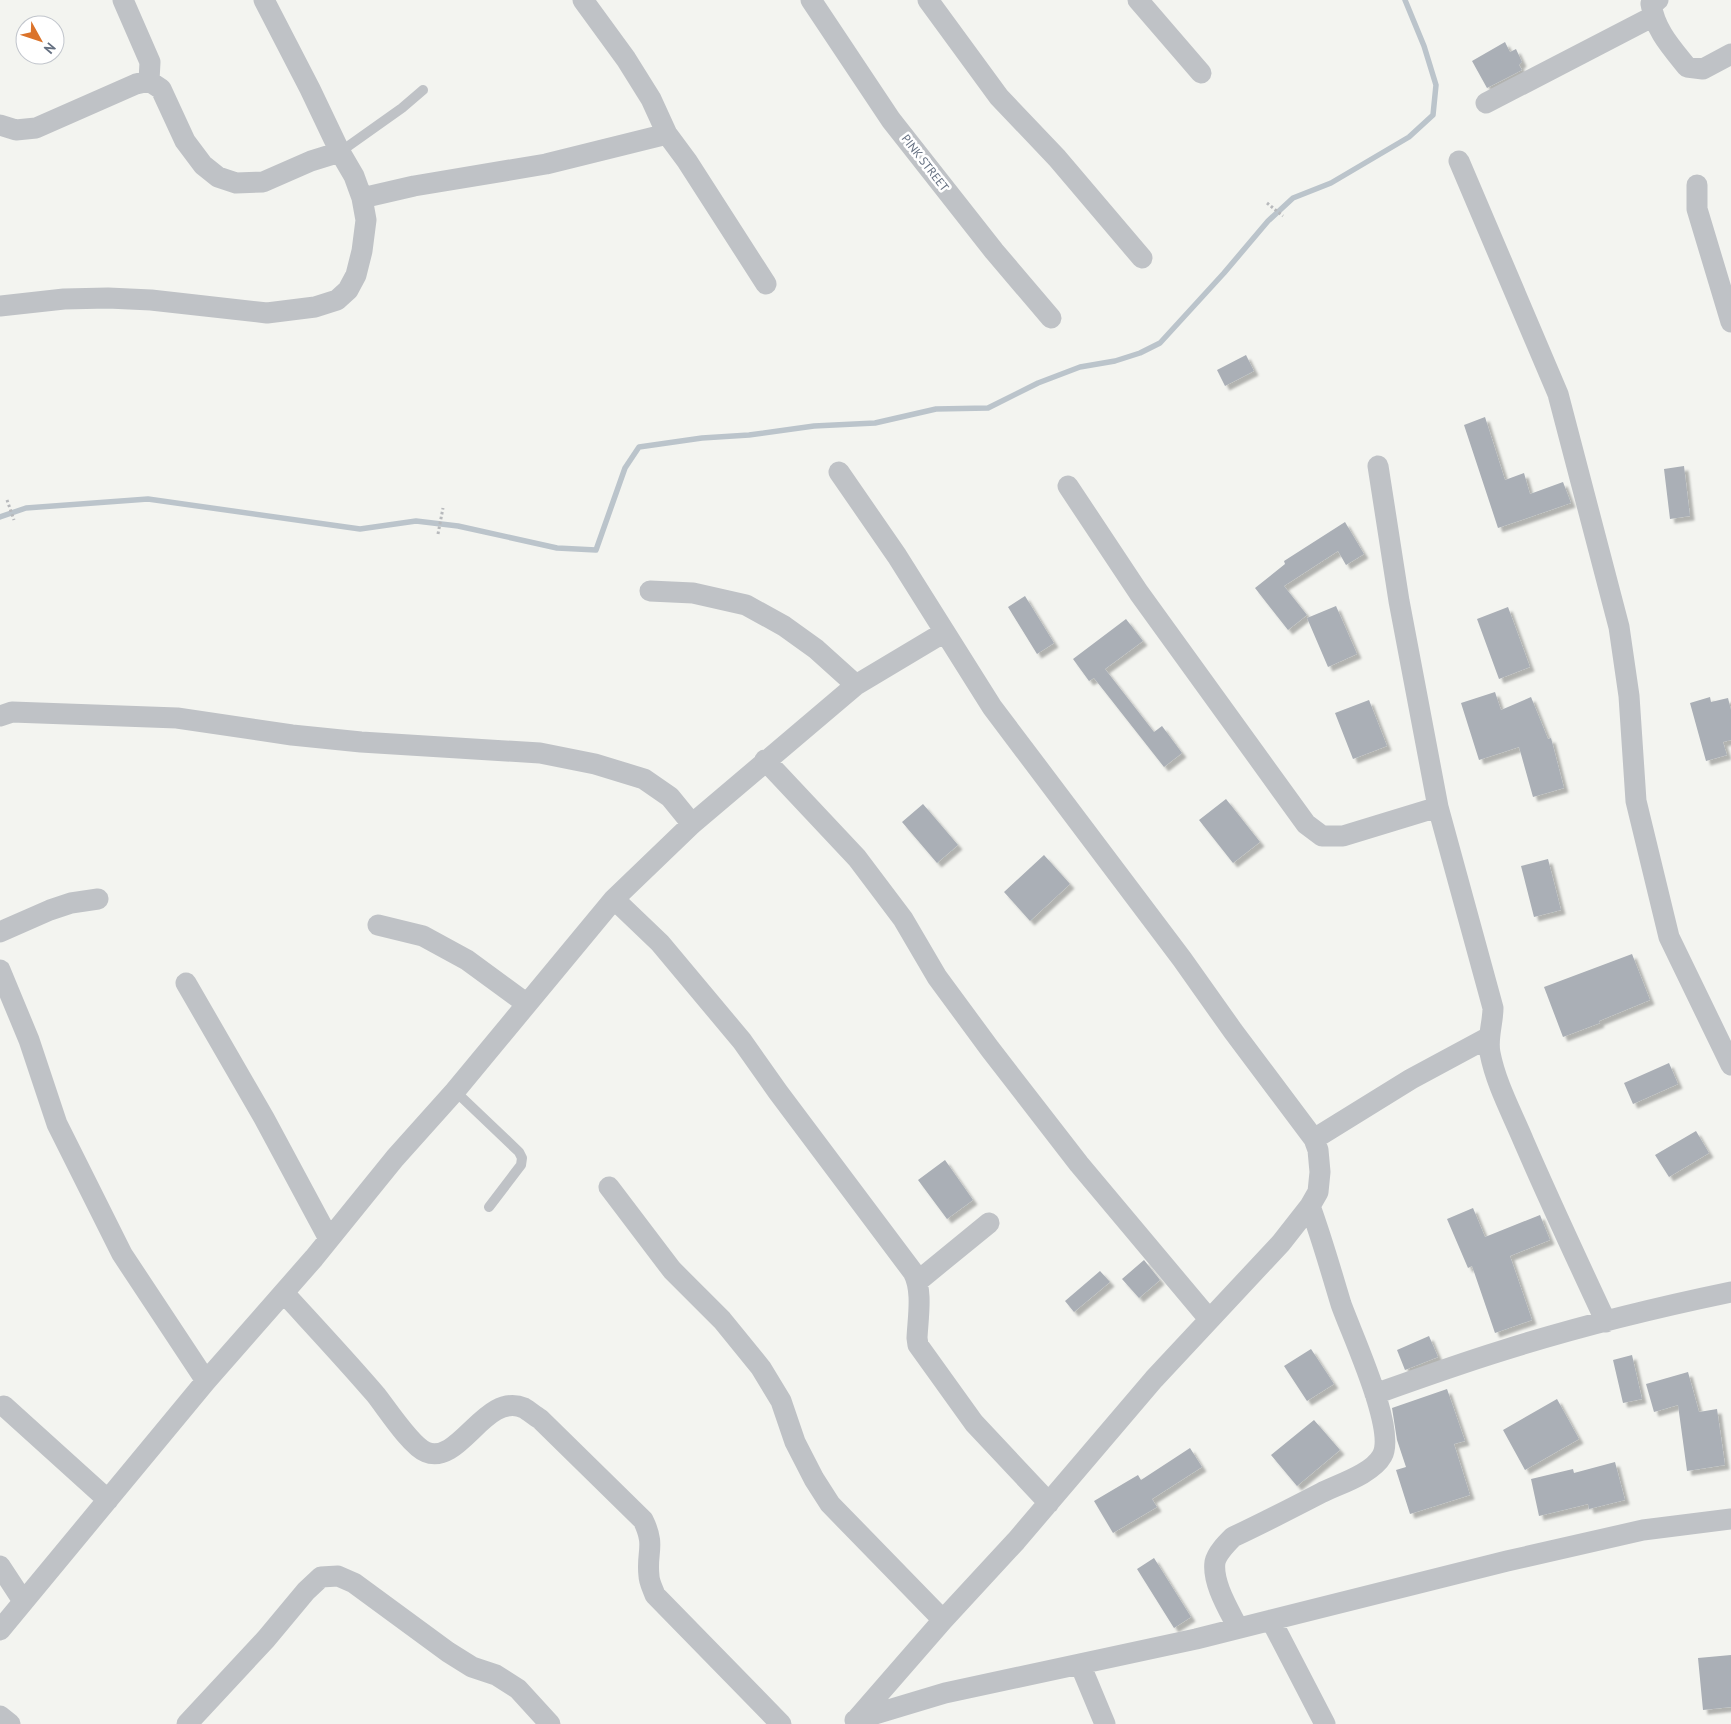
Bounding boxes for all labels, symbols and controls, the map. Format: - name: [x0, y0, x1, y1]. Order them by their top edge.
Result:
- north arrow: [15, 15, 65, 65]
- text: N: [40, 39, 60, 58]
- street label: PINK STREET: [899, 131, 952, 194]

